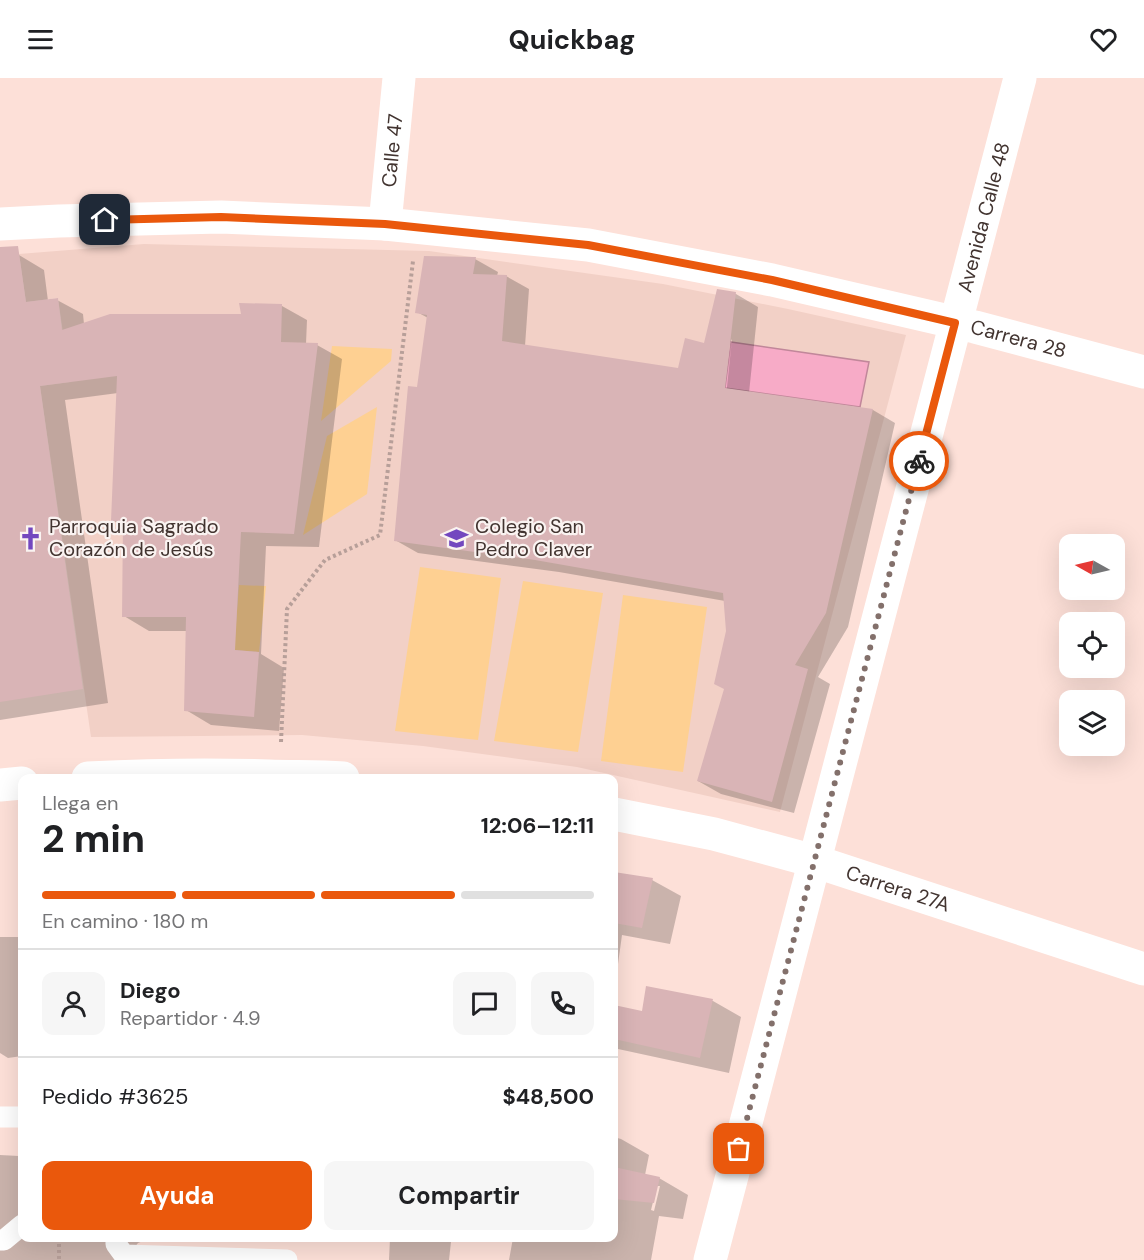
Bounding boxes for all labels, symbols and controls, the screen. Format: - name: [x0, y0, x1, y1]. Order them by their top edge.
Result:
- text: Quickbag: [509, 22, 635, 57]
- icon: menu: [24, 23, 57, 56]
- icon: heart: [1087, 23, 1120, 56]
- street label: Calle 47: [376, 112, 409, 188]
- street label: Avenida Calle 48: [951, 140, 1016, 295]
- pin: [79, 194, 130, 245]
- icon: home: [88, 203, 121, 236]
- street label: Carrera 28: [968, 313, 1069, 364]
- courier: [889, 431, 949, 491]
- icon: bike: [903, 445, 936, 478]
- place label: Parroquia Sagrado Corazón de Jesús: [49, 513, 219, 562]
- place label: Colegio San Pedro Claver: [475, 513, 592, 562]
- church icon: Parroquia Sagrado Corazón de Jesús: [18, 525, 44, 551]
- school or university icon: Colegio San Pedro Claver: [444, 525, 470, 551]
- north arrow: [1059, 534, 1125, 600]
- map controls: [1059, 534, 1125, 756]
- button: locate: [1059, 612, 1125, 678]
- button: layers: [1059, 690, 1125, 756]
- text: Llega en: [42, 790, 119, 816]
- text: 12:06–12:11: [481, 811, 594, 840]
- text: 2 min: [42, 813, 145, 864]
- street label: Carrera 27A: [843, 859, 953, 918]
- text: En camino · 180 m: [42, 908, 208, 934]
- button: person: [42, 972, 105, 1035]
- button: chat: [453, 972, 516, 1035]
- button: phone: [531, 972, 594, 1035]
- text: Diego: [120, 976, 181, 1005]
- text: Repartidor · 4.9: [120, 1005, 261, 1031]
- text: Pedido #3625: [42, 1082, 188, 1111]
- text: $48,500: [502, 1082, 594, 1111]
- pin: [713, 1123, 764, 1174]
- icon: bag: [722, 1132, 755, 1165]
- button: Ayuda: [42, 1161, 312, 1230]
- button: Compartir: [324, 1161, 594, 1230]

